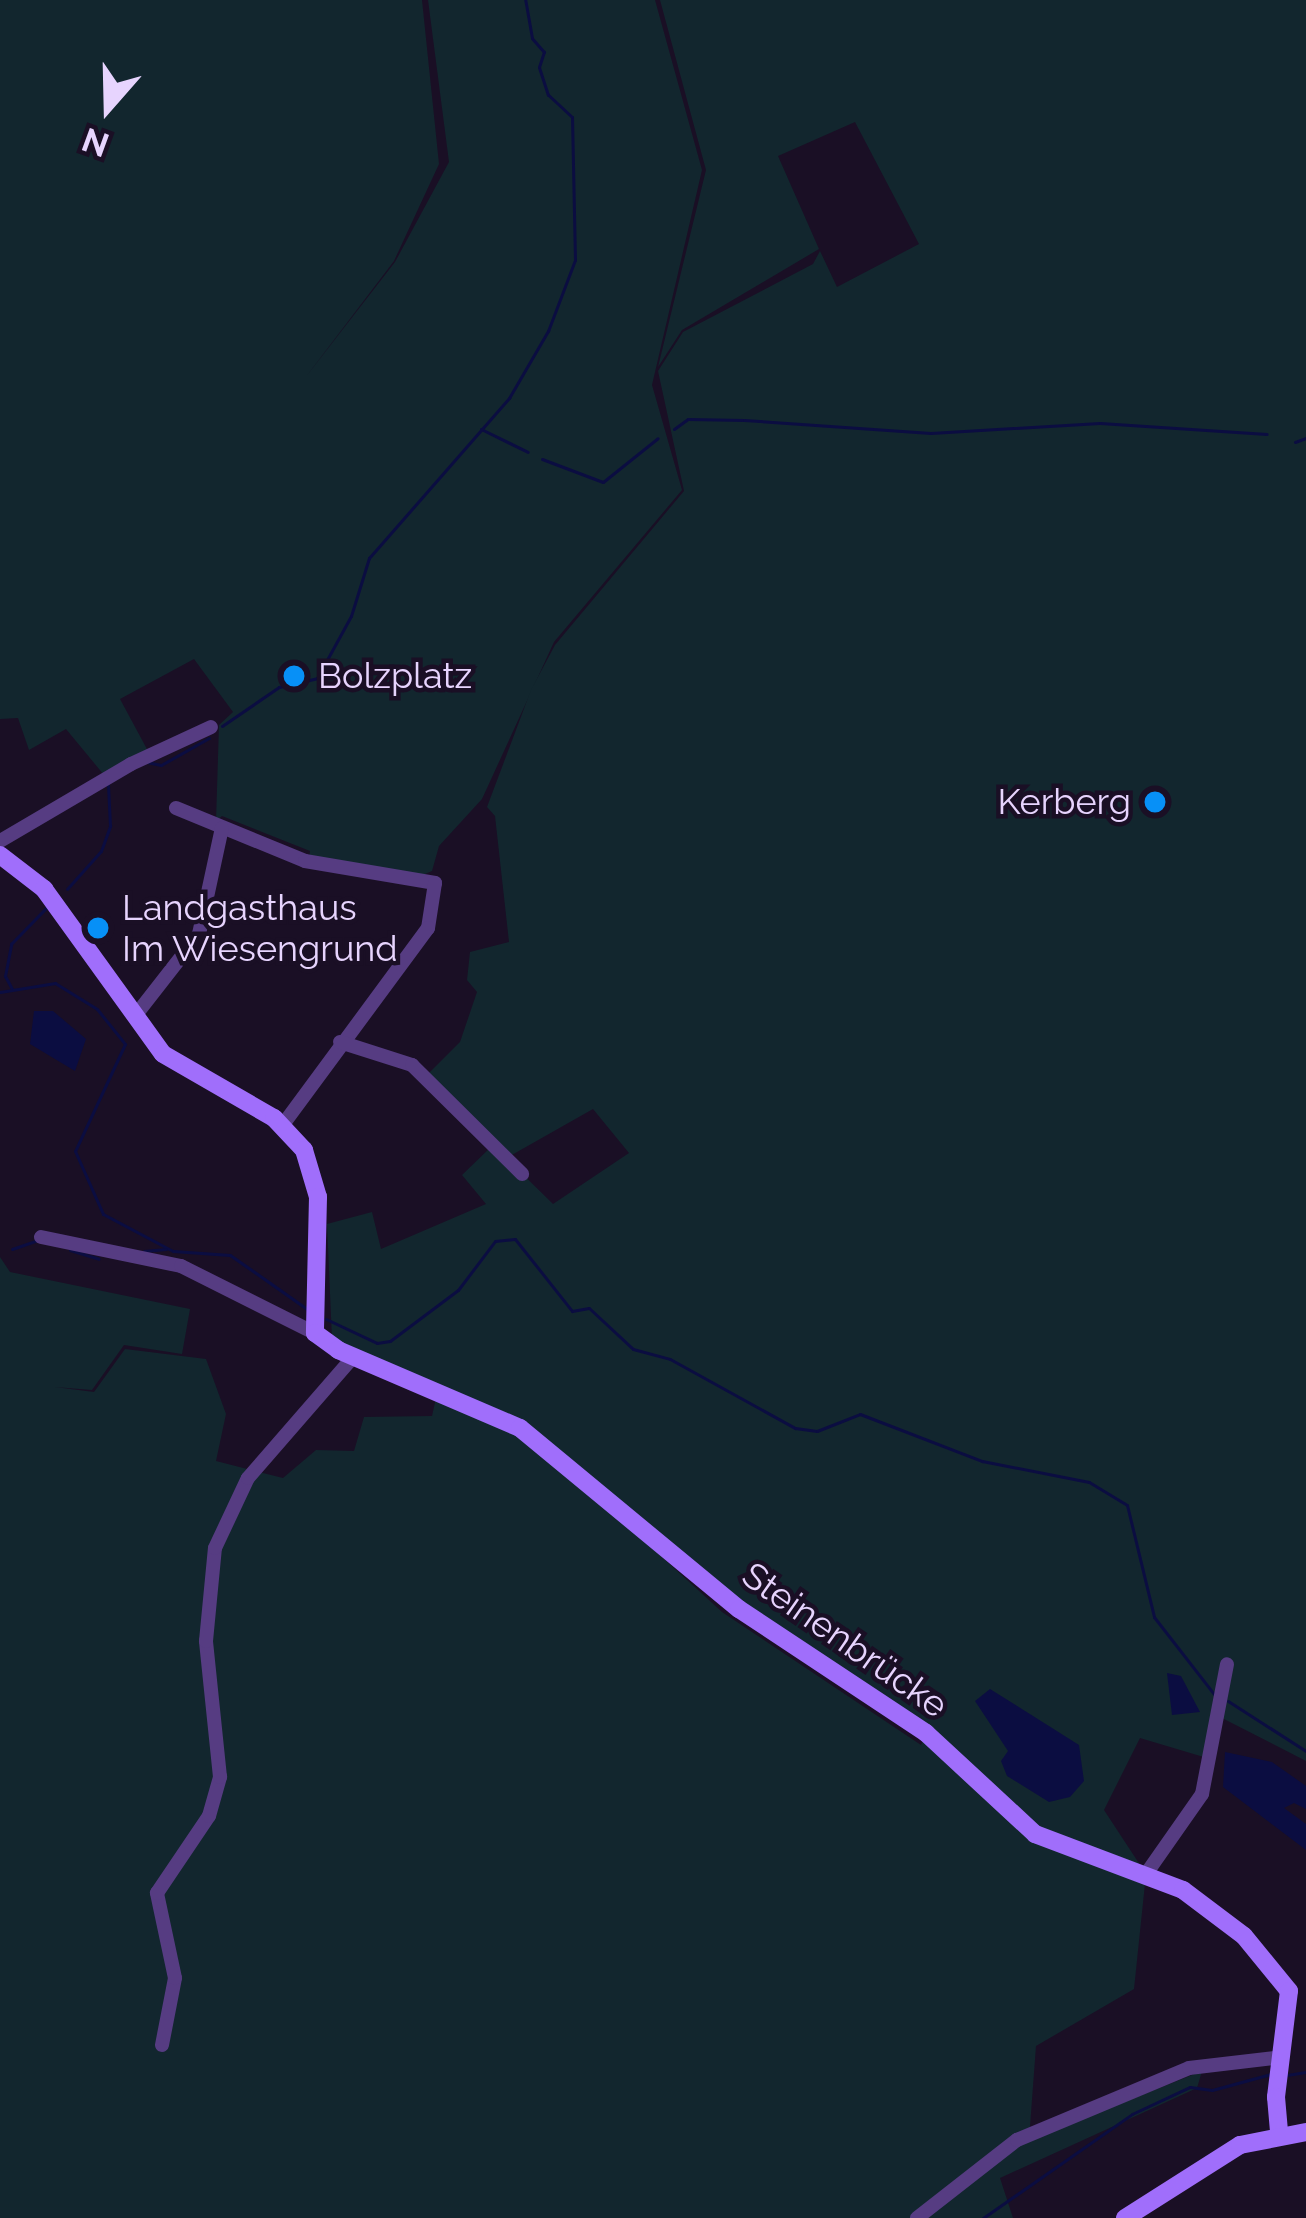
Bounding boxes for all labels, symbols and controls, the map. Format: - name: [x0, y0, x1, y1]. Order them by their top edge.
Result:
- north arrow: [48, 48, 168, 168]
- text: N: [77, 120, 114, 165]
- place label: Bolzplatz: [318, 654, 472, 698]
- marker: Bolzplatz: [281, 663, 307, 689]
- place label: Kerberg: [997, 780, 1131, 824]
- marker: Kerberg: [1142, 789, 1168, 815]
- place label: Landgasthaus Im Wiesengrund: [122, 885, 399, 970]
- marker: Landgasthaus Im Wiesengrund: [85, 915, 111, 941]
- street label: Steinenbrücke: [734, 1553, 956, 1727]

